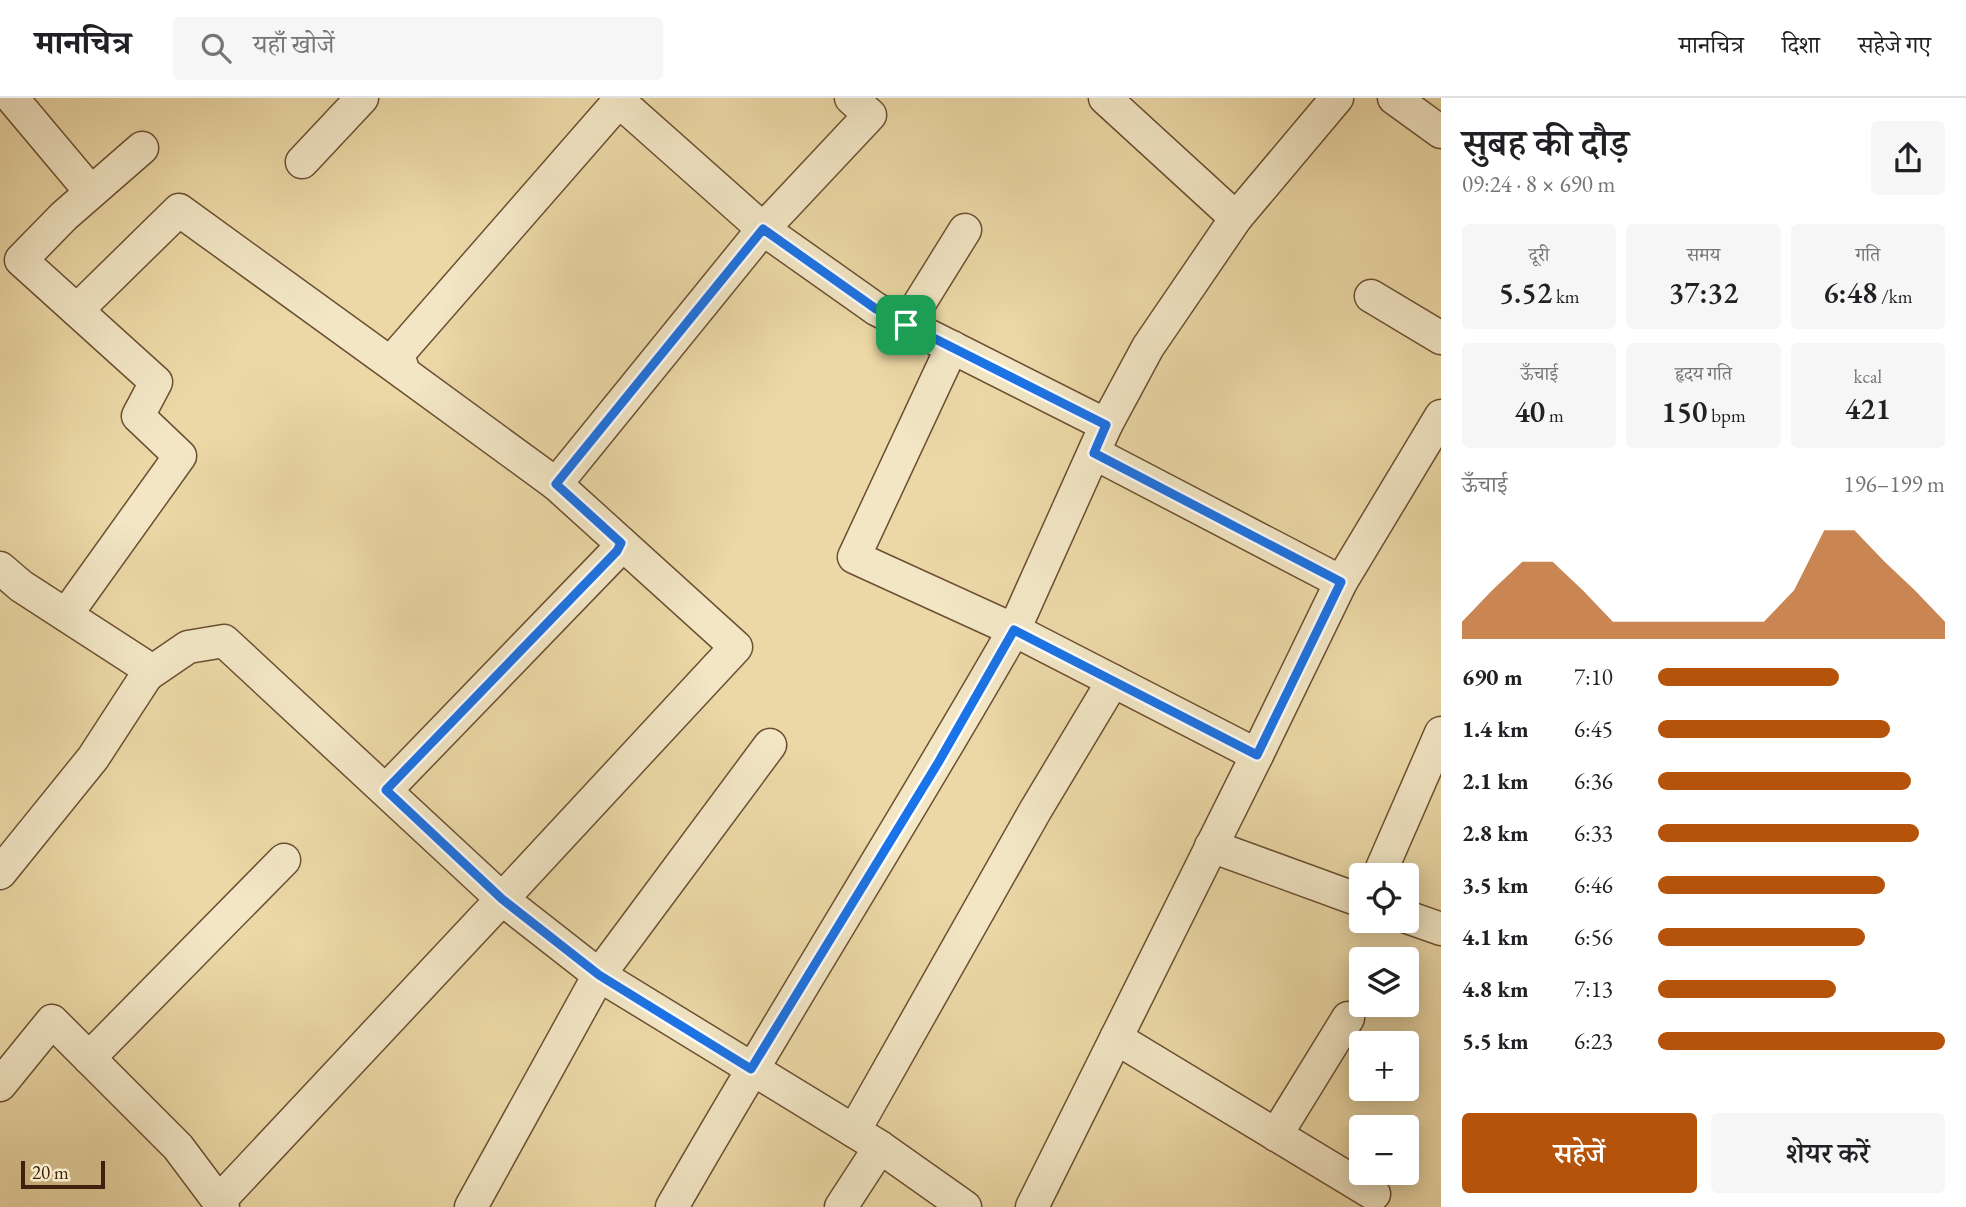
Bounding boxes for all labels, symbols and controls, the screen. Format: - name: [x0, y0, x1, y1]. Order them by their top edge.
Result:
- search box: [173, 17, 663, 80]
- text: मानचित्र: [35, 21, 131, 64]
- text: यहाँ खोजें: [253, 27, 334, 61]
- icon: search: [197, 29, 235, 67]
- text: मानचित्र: [1679, 29, 1744, 60]
- text: दिशा: [1782, 29, 1820, 60]
- text: सहेजे गए: [1858, 29, 1931, 60]
- text: सुबह की दौड़: [1462, 118, 1629, 167]
- button: share: [1871, 121, 1945, 195]
- text: 09:24 · 8 × 690 m: [1462, 169, 1615, 199]
- text: दूरी: [1529, 242, 1549, 267]
- text: समय: [1687, 242, 1720, 267]
- text: गति: [1855, 242, 1880, 267]
- text: 5.52: [1499, 273, 1552, 312]
- text: 37:32: [1669, 273, 1738, 312]
- text: 6:48: [1823, 273, 1877, 312]
- text: km: [1552, 284, 1580, 309]
- text: /km: [1877, 284, 1913, 309]
- pin: [876, 295, 936, 355]
- icon: arrive: [887, 306, 925, 344]
- text: ऊँचाई: [1520, 361, 1558, 386]
- text: हृदय गति: [1675, 361, 1732, 386]
- text: kcal: [1854, 364, 1882, 389]
- text: 421: [1845, 389, 1891, 428]
- text: 40: [1514, 392, 1545, 431]
- text: 150: [1661, 392, 1707, 431]
- text: m: [1545, 403, 1564, 428]
- text: bpm: [1707, 403, 1746, 428]
- text: ऊँचाई: [1462, 469, 1507, 499]
- text: 196–199 m: [1844, 469, 1945, 499]
- text: 690 m: [1462, 662, 1523, 692]
- text: 7:10: [1574, 662, 1613, 692]
- text: 1.4 km: [1462, 714, 1529, 744]
- text: 6:45: [1574, 714, 1613, 744]
- text: 2.1 km: [1462, 766, 1529, 796]
- text: 6:36: [1574, 766, 1613, 796]
- text: 2.8 km: [1462, 818, 1529, 848]
- text: 6:33: [1574, 818, 1613, 848]
- map controls: [1349, 863, 1419, 1185]
- button: locate: [1349, 863, 1419, 933]
- text: 3.5 km: [1462, 870, 1529, 900]
- text: 6:46: [1574, 870, 1613, 900]
- text: 4.1 km: [1462, 922, 1529, 952]
- text: 6:56: [1574, 922, 1613, 952]
- button: layers: [1349, 947, 1419, 1017]
- text: 4.8 km: [1462, 974, 1529, 1004]
- text: 7:13: [1574, 974, 1613, 1004]
- text: 5.5 km: [1462, 1026, 1529, 1056]
- text: 6:23: [1574, 1026, 1613, 1056]
- button: +: [1349, 1031, 1419, 1101]
- button: सहेजें: [1462, 1113, 1697, 1193]
- button: शेयर करें: [1711, 1113, 1945, 1193]
- button: −: [1349, 1115, 1419, 1185]
- scale bar: [21, 1158, 105, 1190]
- text: 20 m: [32, 1160, 69, 1185]

